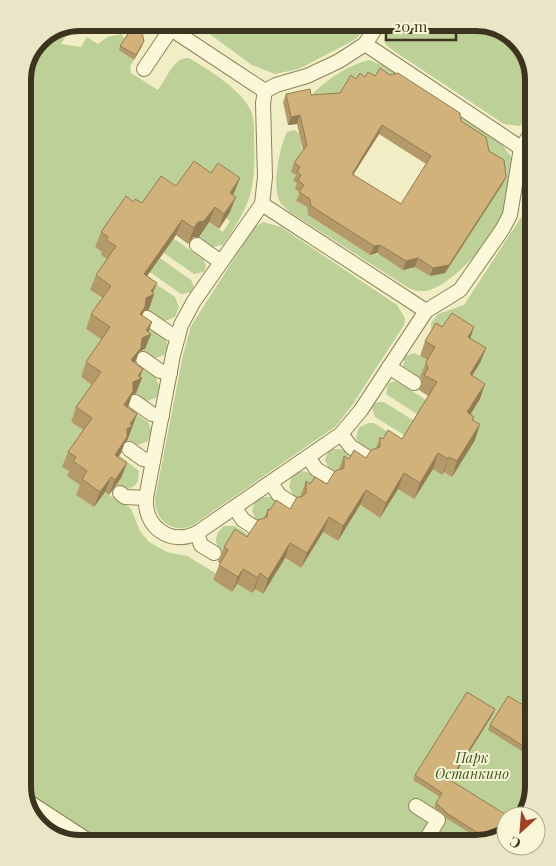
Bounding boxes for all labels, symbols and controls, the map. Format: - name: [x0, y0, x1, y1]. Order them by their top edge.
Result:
- scale bar: [386, 10, 456, 42]
- text: 20 m: [394, 16, 428, 36]
- park label: Парк Останкино: [435, 748, 509, 783]
- north arrow: [496, 806, 546, 856]
- text: С: [506, 832, 524, 854]

